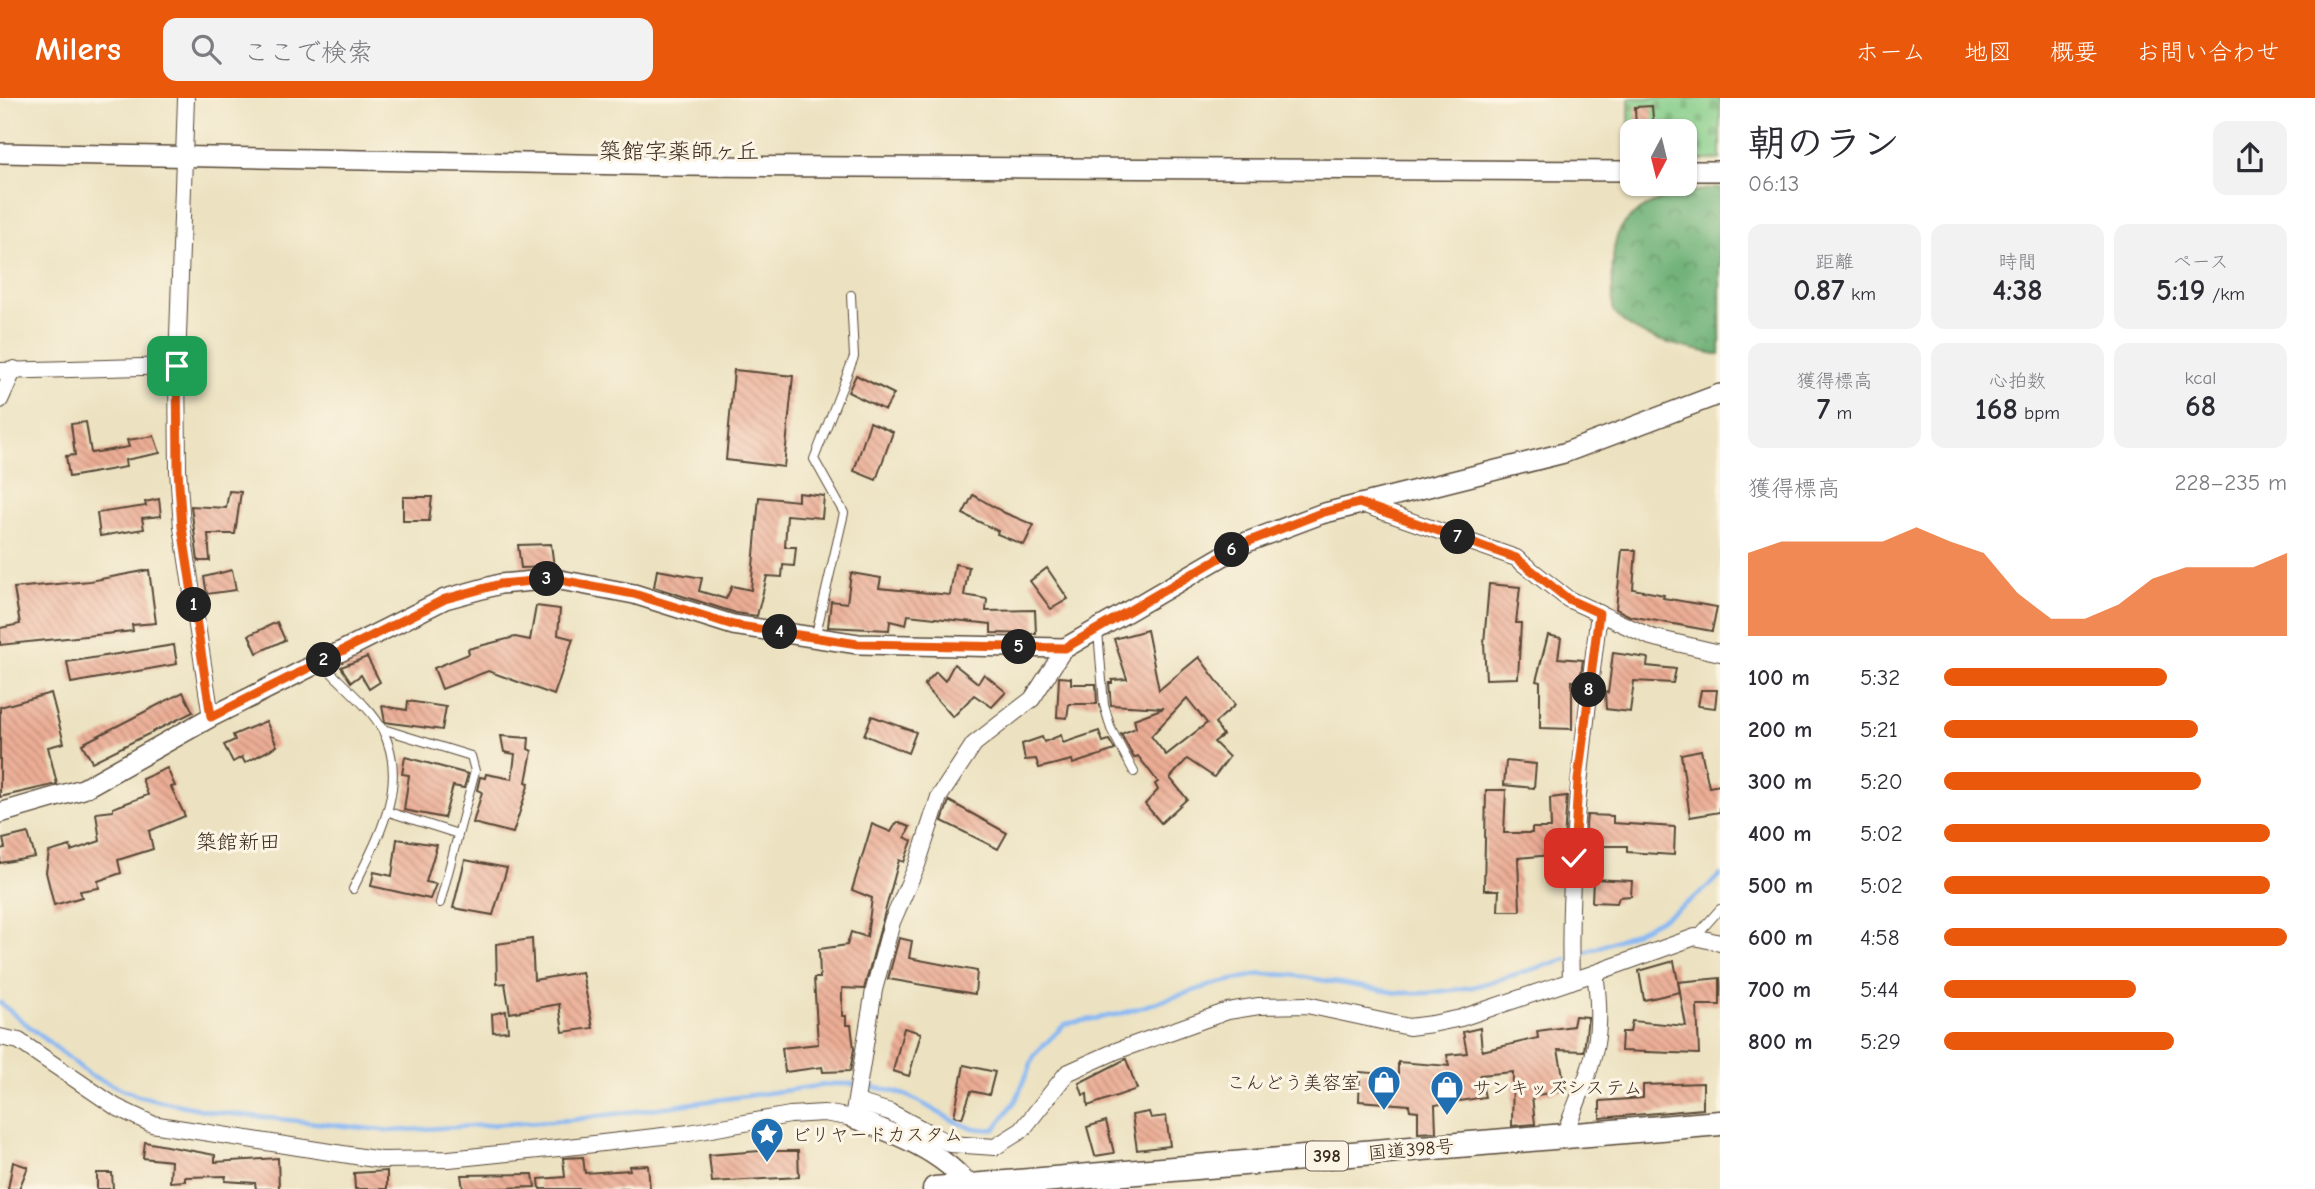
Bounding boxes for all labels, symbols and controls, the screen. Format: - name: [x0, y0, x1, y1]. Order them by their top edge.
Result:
- search box: [163, 18, 653, 81]
- text: Milers: [35, 30, 121, 68]
- icon: search: [187, 30, 225, 68]
- text: ここで検索: [243, 38, 373, 68]
- text: ホーム: [1855, 38, 1926, 66]
- text: 地図: [1964, 38, 2012, 66]
- text: 概要: [2050, 38, 2098, 66]
- text: お問い合わせ: [2136, 38, 2280, 66]
- north arrow: [1620, 119, 1698, 196]
- map controls: [1620, 119, 1697, 196]
- button: share: [2213, 121, 2287, 195]
- text: 朝のラン: [1748, 122, 1900, 166]
- district label: 築館字薬師ヶ丘: [599, 138, 760, 165]
- text: 06:13: [1748, 170, 1799, 197]
- text: 距離: [1815, 251, 1854, 273]
- text: 時間: [1998, 251, 2037, 273]
- text: ペース: [2173, 251, 2228, 273]
- text: 0.87: [1793, 273, 1845, 308]
- text: 4:38: [1992, 273, 2043, 308]
- text: 5:19: [2156, 273, 2206, 308]
- text: km: [1845, 283, 1876, 305]
- text: /km: [2206, 283, 2245, 305]
- pin: [147, 336, 207, 396]
- icon: arrive: [158, 347, 196, 385]
- text: kcal: [2185, 367, 2216, 389]
- text: 獲得標高: [1796, 370, 1873, 392]
- text: 心拍数: [1989, 370, 2046, 392]
- text: 68: [2185, 389, 2216, 424]
- text: 7: [1817, 392, 1830, 427]
- text: 168: [1975, 392, 2018, 427]
- text: m: [1830, 402, 1852, 424]
- text: bpm: [2018, 402, 2060, 424]
- text: 228–235 m: [2174, 469, 2287, 496]
- text: 獲得標高: [1748, 475, 1840, 502]
- pin: 7: [1440, 520, 1476, 555]
- text: 7: [1453, 525, 1462, 547]
- pin: 6: [1214, 532, 1250, 568]
- text: 6: [1227, 538, 1236, 560]
- pin: 3: [530, 561, 564, 596]
- text: 3: [542, 567, 551, 589]
- pin: 1: [176, 588, 212, 622]
- text: 1: [190, 593, 197, 615]
- pin: 4: [762, 614, 798, 650]
- text: 4: [775, 620, 784, 642]
- pin: 5: [1002, 630, 1036, 664]
- text: 5: [1013, 635, 1024, 657]
- pin: 2: [306, 642, 342, 678]
- text: 2: [319, 648, 328, 670]
- text: 100 m: [1748, 664, 1810, 691]
- text: 5:32: [1860, 664, 1900, 691]
- pin: 8: [1572, 672, 1606, 708]
- text: 8: [1584, 678, 1593, 700]
- text: 200 m: [1748, 716, 1812, 743]
- text: 5:21: [1860, 716, 1898, 743]
- text: 300 m: [1748, 768, 1812, 795]
- text: 5:20: [1860, 768, 1903, 795]
- text: 400 m: [1748, 820, 1812, 847]
- text: 5:02: [1860, 820, 1903, 847]
- pin: [1544, 828, 1604, 888]
- district label: 築館新田: [196, 830, 280, 854]
- icon: check: [1555, 839, 1593, 877]
- text: 500 m: [1748, 872, 1813, 899]
- text: 5:02: [1860, 872, 1903, 899]
- text: 600 m: [1748, 924, 1813, 951]
- text: 4:58: [1860, 924, 1900, 951]
- text: 700 m: [1748, 976, 1811, 1003]
- text: 5:44: [1860, 976, 1899, 1003]
- text: 800 m: [1748, 1028, 1813, 1055]
- text: 5:29: [1860, 1028, 1901, 1055]
- shop icon: こんどう美容室: [1365, 1063, 1403, 1112]
- shop icon: サンキッズシステム: [1428, 1068, 1466, 1117]
- place label: こんどう美容室: [1227, 1072, 1360, 1094]
- place label: サンキッズシステム: [1472, 1077, 1643, 1099]
- place icon: ビリヤードカスタム: [748, 1115, 786, 1164]
- place label: ビリヤードカスタム: [792, 1124, 963, 1146]
- street label: 国道398号: [1367, 1135, 1455, 1165]
- road number: 398: [1306, 1142, 1348, 1170]

